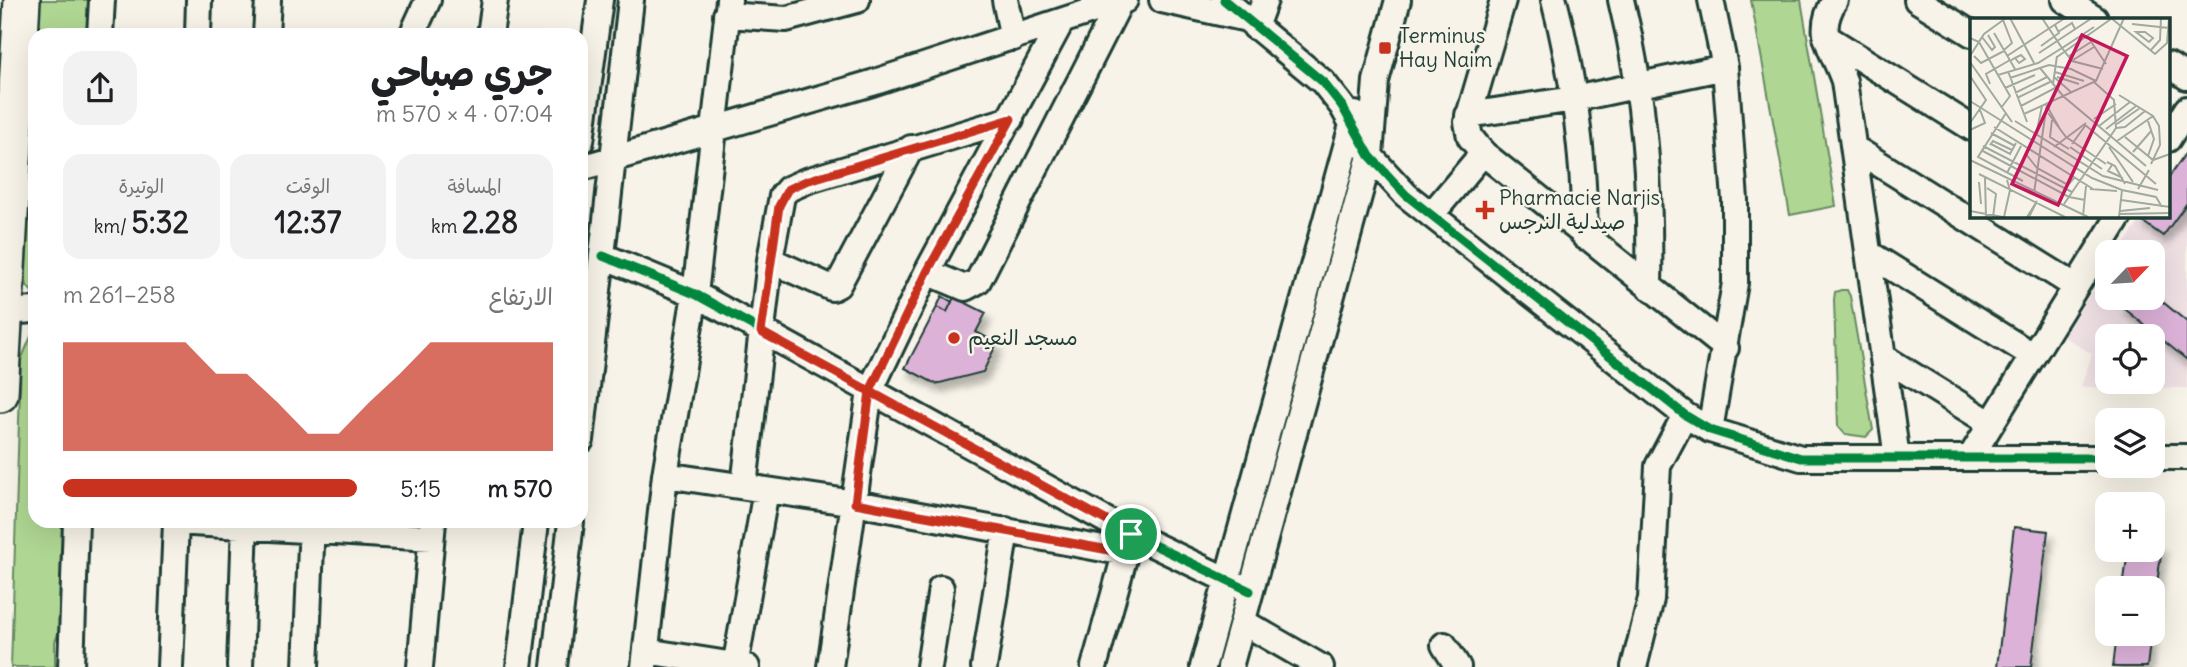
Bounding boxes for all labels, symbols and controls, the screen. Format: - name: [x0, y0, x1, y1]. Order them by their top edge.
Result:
- inset map: [1970, 18, 2170, 217]
- place label: Terminus Hay Naim: [1399, 22, 1492, 73]
- marker: Terminus Hay Naim: [1377, 40, 1393, 56]
- text: جري صباحي: [370, 49, 553, 96]
- button: share: [63, 51, 137, 125]
- text: 07:04 · 4 × 570 m: [376, 99, 553, 128]
- text: الوتيرة: [118, 174, 164, 198]
- text: الوقت: [286, 174, 330, 198]
- text: المسافة: [448, 174, 502, 198]
- place label: Pharmacie Narjis صيدلية النرجس: [1499, 184, 1660, 235]
- marker: Pharmacie Narjis صيدلية النرجس: [1477, 202, 1493, 218]
- text: 5:32: [131, 203, 189, 241]
- text: 12:37: [275, 203, 341, 241]
- text: 2.28: [462, 203, 518, 241]
- text: /km: [94, 214, 131, 238]
- text: km: [431, 214, 462, 238]
- north arrow: [2095, 240, 2165, 310]
- map controls: [2095, 240, 2165, 646]
- text: 258–261 m: [63, 280, 176, 309]
- text: الارتفاع: [489, 282, 553, 311]
- place label: مسجد النعيم: [968, 324, 1078, 354]
- button: locate: [2095, 324, 2165, 394]
- marker: مسجد النعيم: [946, 330, 962, 346]
- button: layers: [2095, 408, 2165, 478]
- text: 5:15: [400, 474, 441, 503]
- text: 570 m: [488, 474, 553, 503]
- button: +: [2095, 492, 2165, 562]
- pin: [1101, 504, 1161, 564]
- icon: arrive: [1112, 515, 1150, 553]
- button: −: [2095, 576, 2165, 646]

